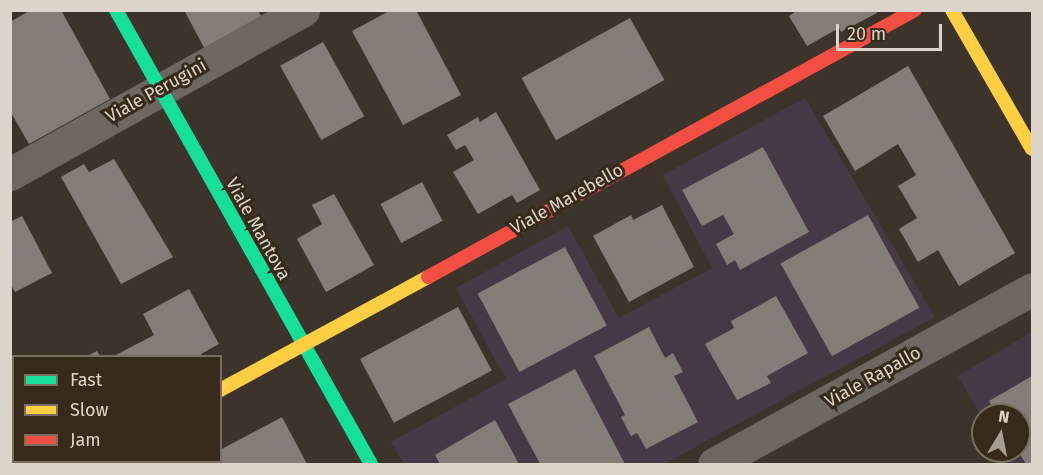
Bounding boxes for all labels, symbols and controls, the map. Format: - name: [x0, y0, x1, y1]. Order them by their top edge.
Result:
- scale bar: [839, 12, 946, 50]
- text: 20 m: [847, 23, 886, 45]
- street label: Viale Perugini: [102, 54, 210, 128]
- street label: Viale Marebello: [507, 159, 627, 239]
- street label: Viale Mantova: [221, 174, 295, 284]
- street label: Viale Rapallo: [821, 342, 925, 412]
- legend: [12, 355, 222, 463]
- text: Fast: [70, 369, 102, 391]
- text: Slow: [70, 399, 108, 421]
- north arrow: [971, 403, 1031, 463]
- text: N: [997, 406, 1011, 427]
- text: Jam: [70, 429, 101, 451]

